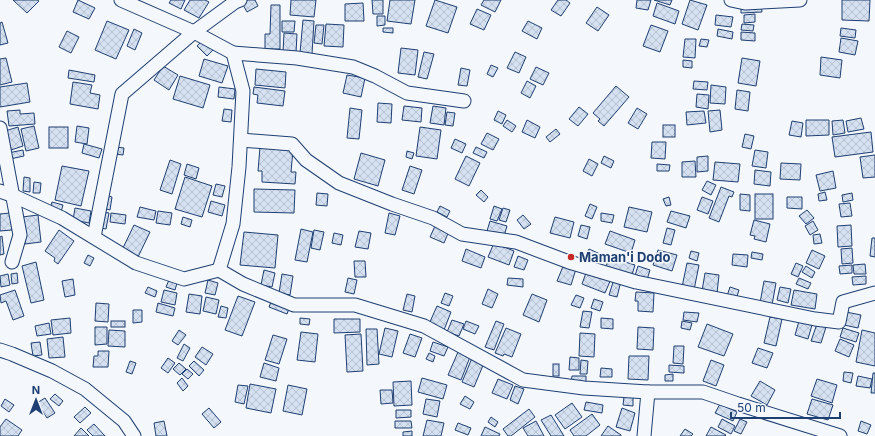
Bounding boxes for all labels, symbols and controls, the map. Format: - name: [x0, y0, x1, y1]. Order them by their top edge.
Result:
- place label: Maman'i Dodo: [579, 249, 670, 265]
- marker: Maman'i Dodo: [566, 252, 576, 262]
- north arrow: [16, 380, 56, 420]
- text: N: [32, 383, 40, 397]
- scale bar: [731, 394, 840, 420]
- text: 50 m: [737, 400, 766, 415]

